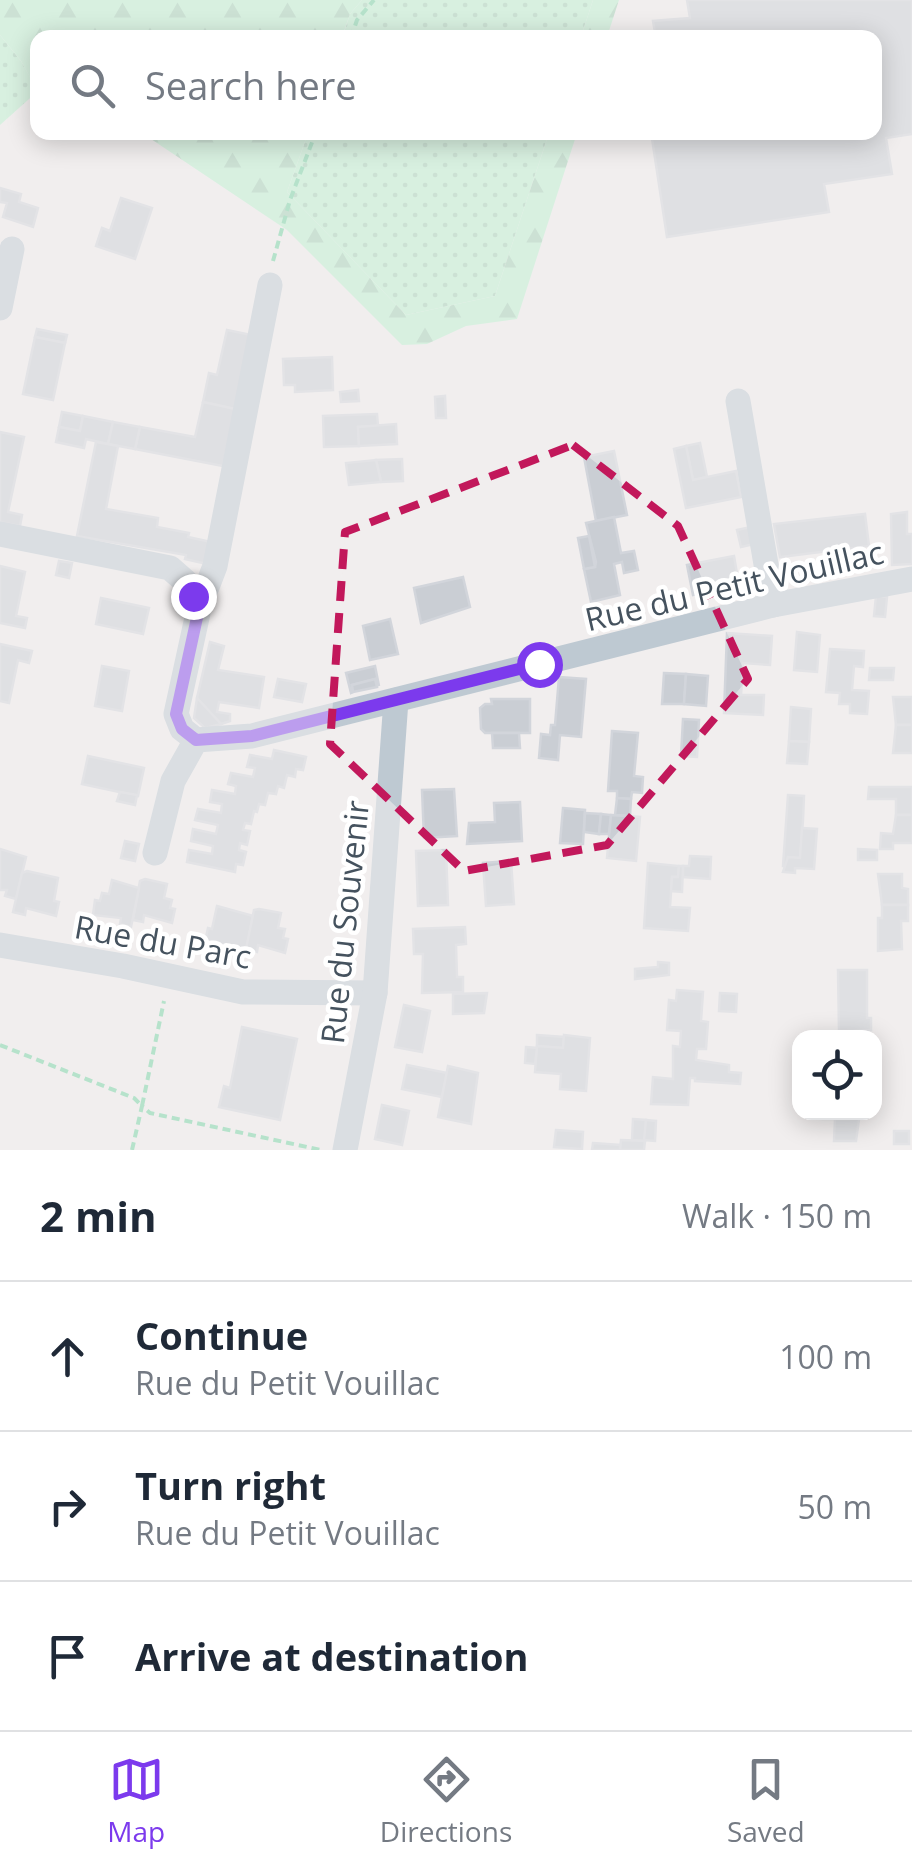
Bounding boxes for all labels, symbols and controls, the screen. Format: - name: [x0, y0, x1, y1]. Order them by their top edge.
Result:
- search box: [30, 30, 882, 140]
- icon: search: [65, 58, 120, 113]
- text: Search here: [145, 59, 357, 111]
- street label: Rue du Petit Vouillac: [581, 530, 887, 640]
- route end: [171, 574, 217, 620]
- route start: [517, 642, 563, 688]
- street label: Rue du Souvenir: [310, 798, 378, 1046]
- street label: Rue du Parc: [71, 904, 255, 978]
- map controls: [792, 1030, 882, 1120]
- button: locate: [792, 1030, 882, 1120]
- text: 2 min: [40, 1187, 157, 1244]
- text: Walk · 150 m: [682, 1194, 872, 1237]
- text: Continue: [135, 1309, 308, 1361]
- icon: ahead: [40, 1329, 95, 1384]
- text: 100 m: [779, 1335, 872, 1378]
- text: Rue du Petit Vouillac: [135, 1361, 440, 1404]
- text: Turn right: [135, 1459, 326, 1511]
- icon: right: [40, 1479, 95, 1534]
- text: 50 m: [797, 1485, 872, 1528]
- text: Rue du Petit Vouillac: [135, 1511, 440, 1554]
- icon: arrive: [40, 1629, 95, 1684]
- text: Arrive at destination: [135, 1630, 529, 1682]
- tab: Map: [107, 1752, 165, 1850]
- tab: Directions: [380, 1752, 512, 1850]
- tab: Saved: [727, 1752, 805, 1850]

